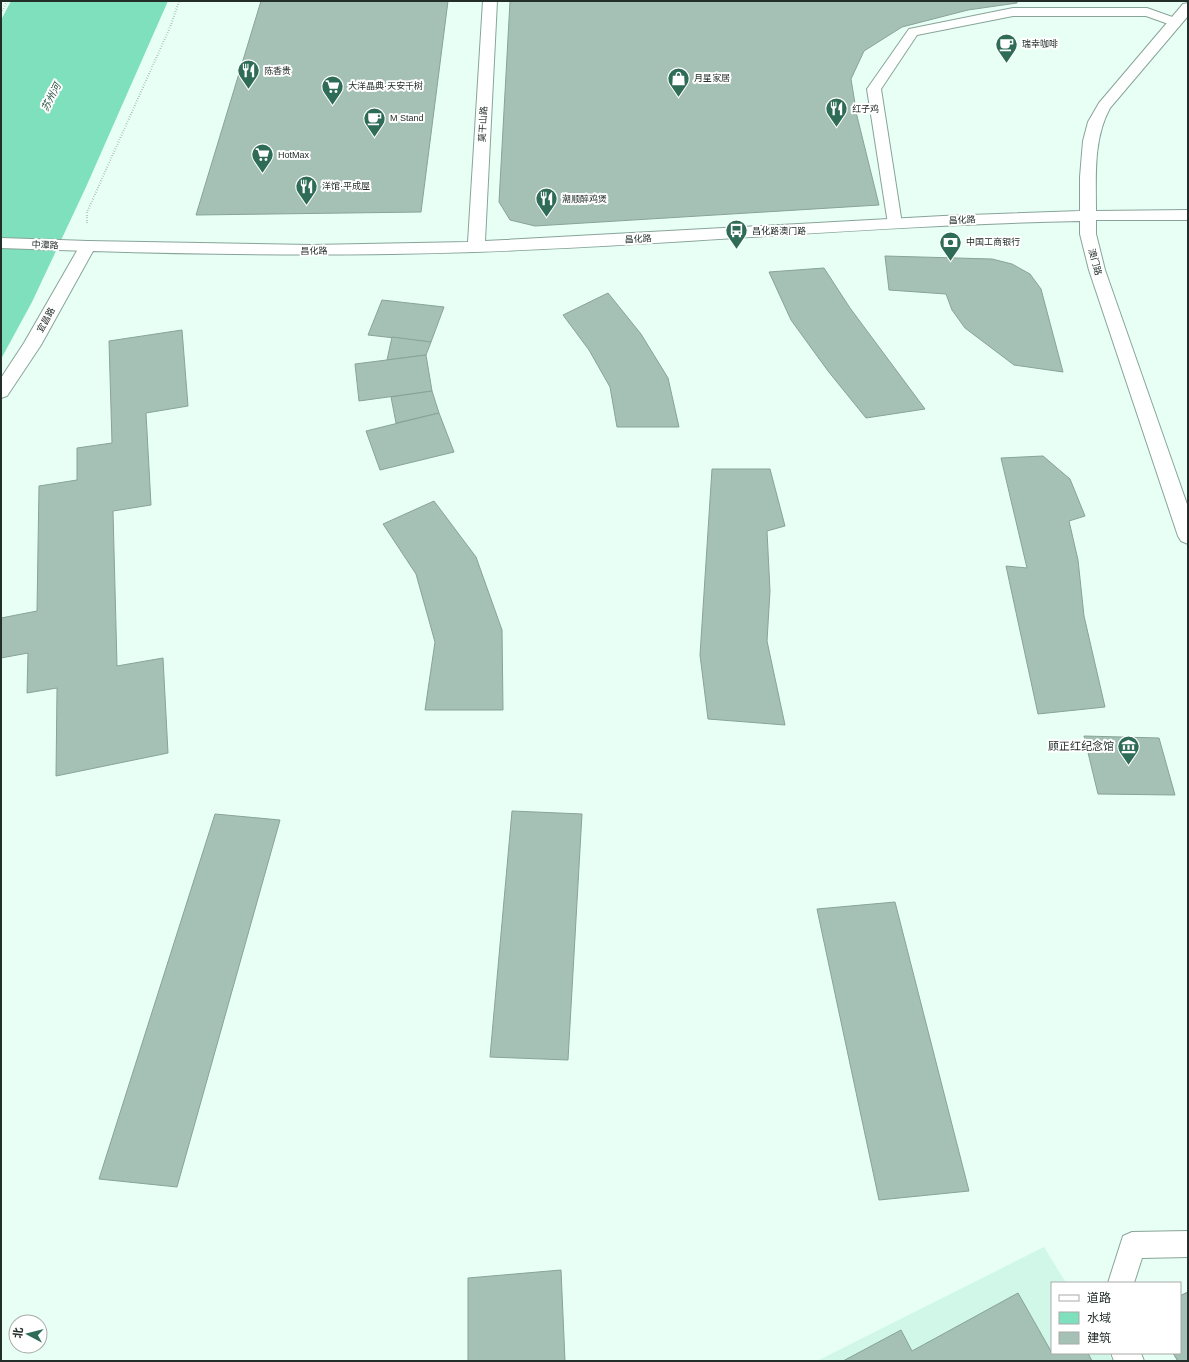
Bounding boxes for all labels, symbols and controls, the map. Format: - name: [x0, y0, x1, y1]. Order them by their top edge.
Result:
- cafe icon: 瑞幸咖啡: [994, 31, 1020, 64]
- place label: 瑞幸咖啡: [1022, 39, 1058, 49]
- restaurant icon: 陈香贵: [235, 58, 261, 91]
- shop icon: 月星家居: [666, 65, 692, 98]
- place label: 陈香贵: [264, 66, 291, 76]
- supermarket icon: 大洋晶典·天安千树: [319, 73, 345, 106]
- place label: 月星家居: [694, 73, 730, 83]
- water label: 苏州河: [39, 79, 64, 113]
- place label: 大洋晶典·天安千树: [348, 80, 423, 91]
- restaurant icon: 红子鸡: [824, 96, 850, 129]
- place label: 红子鸡: [852, 104, 879, 114]
- cafe icon: M Stand: [362, 105, 388, 138]
- street label: 莫干山路: [477, 106, 489, 142]
- place label: M Stand: [390, 113, 424, 123]
- supermarket icon: HotMax: [249, 142, 275, 175]
- place label: HotMax: [278, 150, 310, 160]
- restaurant icon: 洋馆·平成屋: [294, 173, 320, 206]
- place label: 洋馆·平成屋: [322, 181, 370, 191]
- restaurant icon: 潮顺醉鸡煲: [533, 186, 559, 219]
- place label: 潮顺醉鸡煲: [562, 194, 607, 204]
- street label: 昌化路: [948, 213, 976, 226]
- bus stop icon: 昌化路澳门路: [723, 218, 749, 251]
- place label: 昌化路澳门路: [752, 225, 806, 236]
- bank icon: 中国工商银行: [937, 229, 963, 262]
- street label: 昌化路: [624, 232, 652, 245]
- place label: 中国工商银行: [966, 237, 1020, 247]
- street label: 中潭路: [31, 240, 59, 250]
- street label: 昌化路: [300, 245, 328, 256]
- street label: 澳门路: [1086, 248, 1104, 276]
- street label: 宜昌路: [35, 306, 57, 334]
- museum icon: 顾正红纪念馆: [1116, 733, 1142, 766]
- place label: 顾正红纪念馆: [1048, 740, 1114, 752]
- legend: [1051, 1282, 1181, 1354]
- text: 道路: [1087, 1291, 1111, 1305]
- text: 水域: [1087, 1311, 1111, 1325]
- north arrow: [8, 1314, 48, 1354]
- text: 北: [11, 1327, 25, 1339]
- text: 建筑: [1087, 1331, 1111, 1345]

